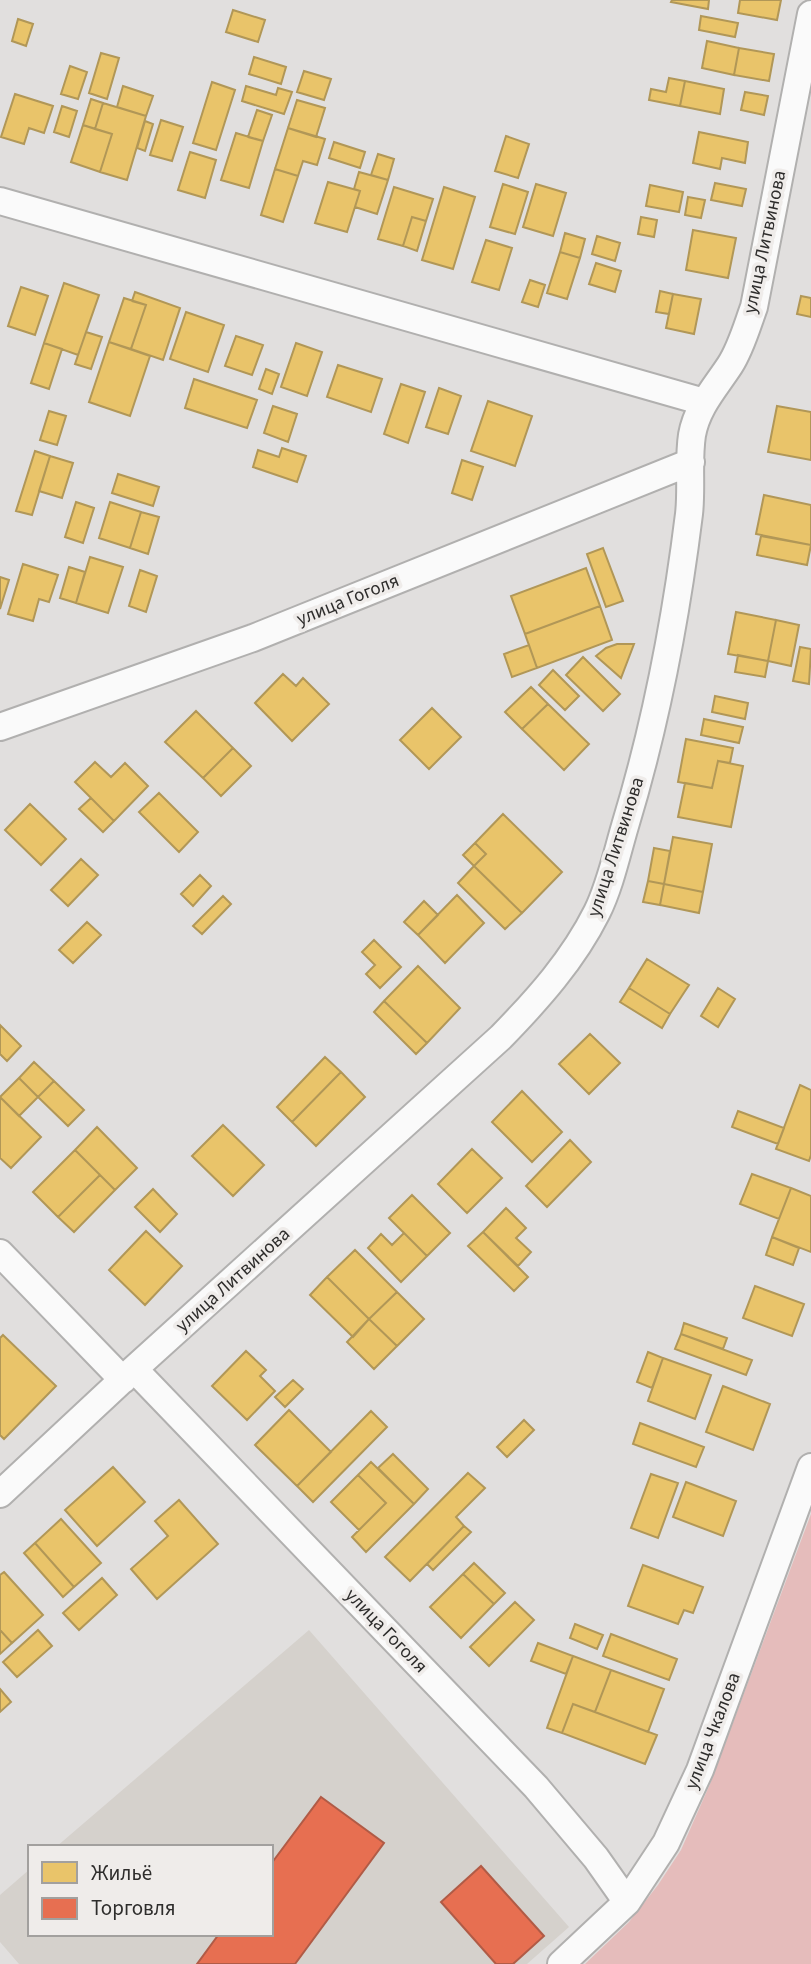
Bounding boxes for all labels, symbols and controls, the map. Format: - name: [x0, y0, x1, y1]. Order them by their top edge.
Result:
- street label: улица Литвинова: [737, 168, 793, 316]
- street label: улица Гоголя: [293, 567, 403, 633]
- street label: улица Литвинова: [581, 774, 651, 920]
- street label: улица Литвинова: [170, 1221, 296, 1339]
- street label: улица Гоголя: [339, 1583, 433, 1679]
- street label: улица Чкалова: [678, 1669, 748, 1793]
- legend: [28, 1845, 273, 1936]
- text: Жильё: [91, 1858, 152, 1888]
- text: Торговля: [91, 1893, 176, 1923]

